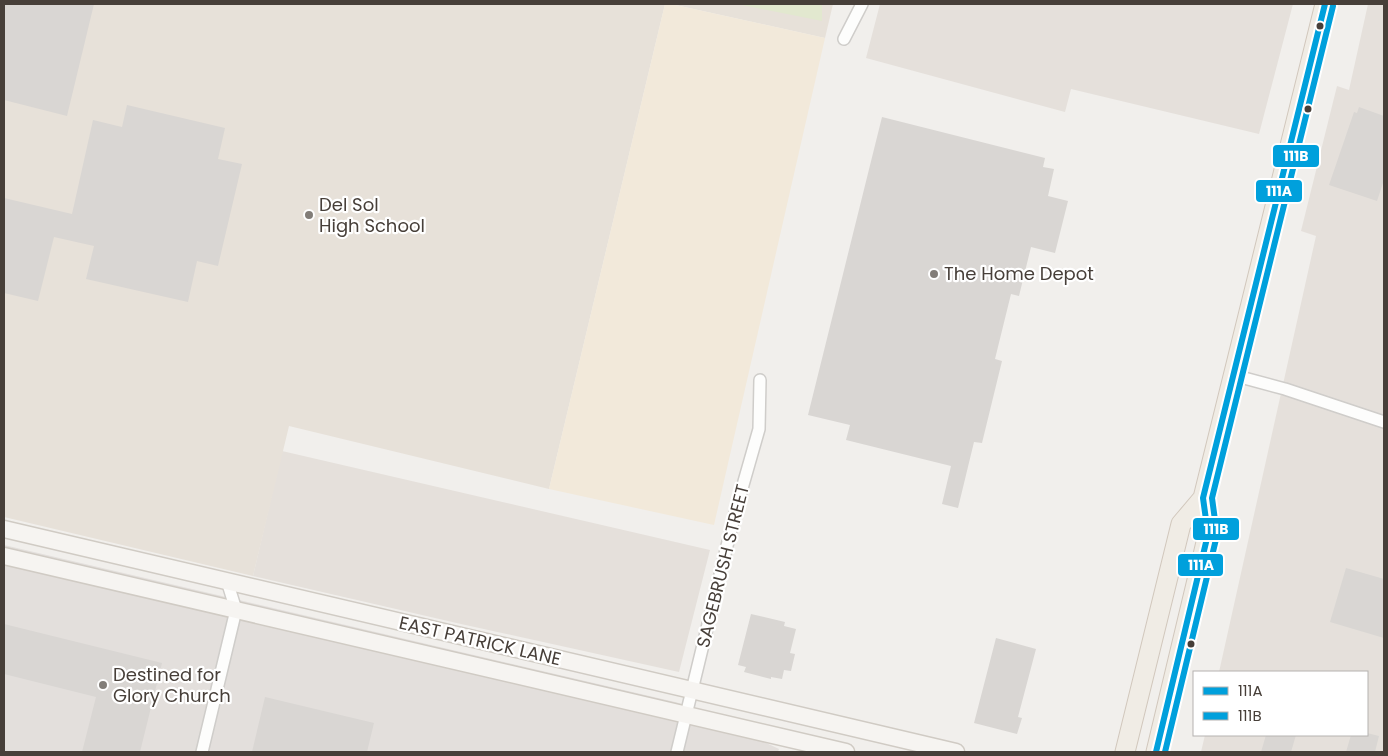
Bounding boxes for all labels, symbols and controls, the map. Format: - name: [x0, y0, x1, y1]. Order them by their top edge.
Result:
- unlabelled marker: [1315, 21, 1325, 31]
- unlabelled marker: [1303, 104, 1313, 114]
- line badge: 111B: [1272, 144, 1320, 168]
- text: 111B: [1283, 146, 1309, 166]
- line badge: 111A: [1255, 179, 1303, 203]
- text: 111A: [1266, 181, 1293, 201]
- place label: Del Sol High School: [319, 192, 425, 238]
- marker: Del Sol High School: [303, 209, 315, 221]
- place label: The Home Depot: [944, 261, 1094, 286]
- marker: The Home Depot: [928, 268, 940, 280]
- street label: SAGEBRUSH STREET: [690, 481, 755, 650]
- line badge: 111B: [1192, 517, 1240, 541]
- text: 111B: [1203, 519, 1229, 539]
- line badge: 111A: [1177, 553, 1224, 577]
- text: 111A: [1188, 555, 1215, 575]
- street label: EAST PATRICK LANE: [397, 610, 564, 671]
- unlabelled marker: [1186, 639, 1196, 649]
- place label: Destined for Glory Church: [113, 662, 231, 708]
- legend: [1193, 671, 1368, 736]
- marker: Destined for Glory Church: [97, 679, 109, 691]
- text: 111A: [1238, 680, 1263, 701]
- text: 111B: [1238, 705, 1262, 726]

